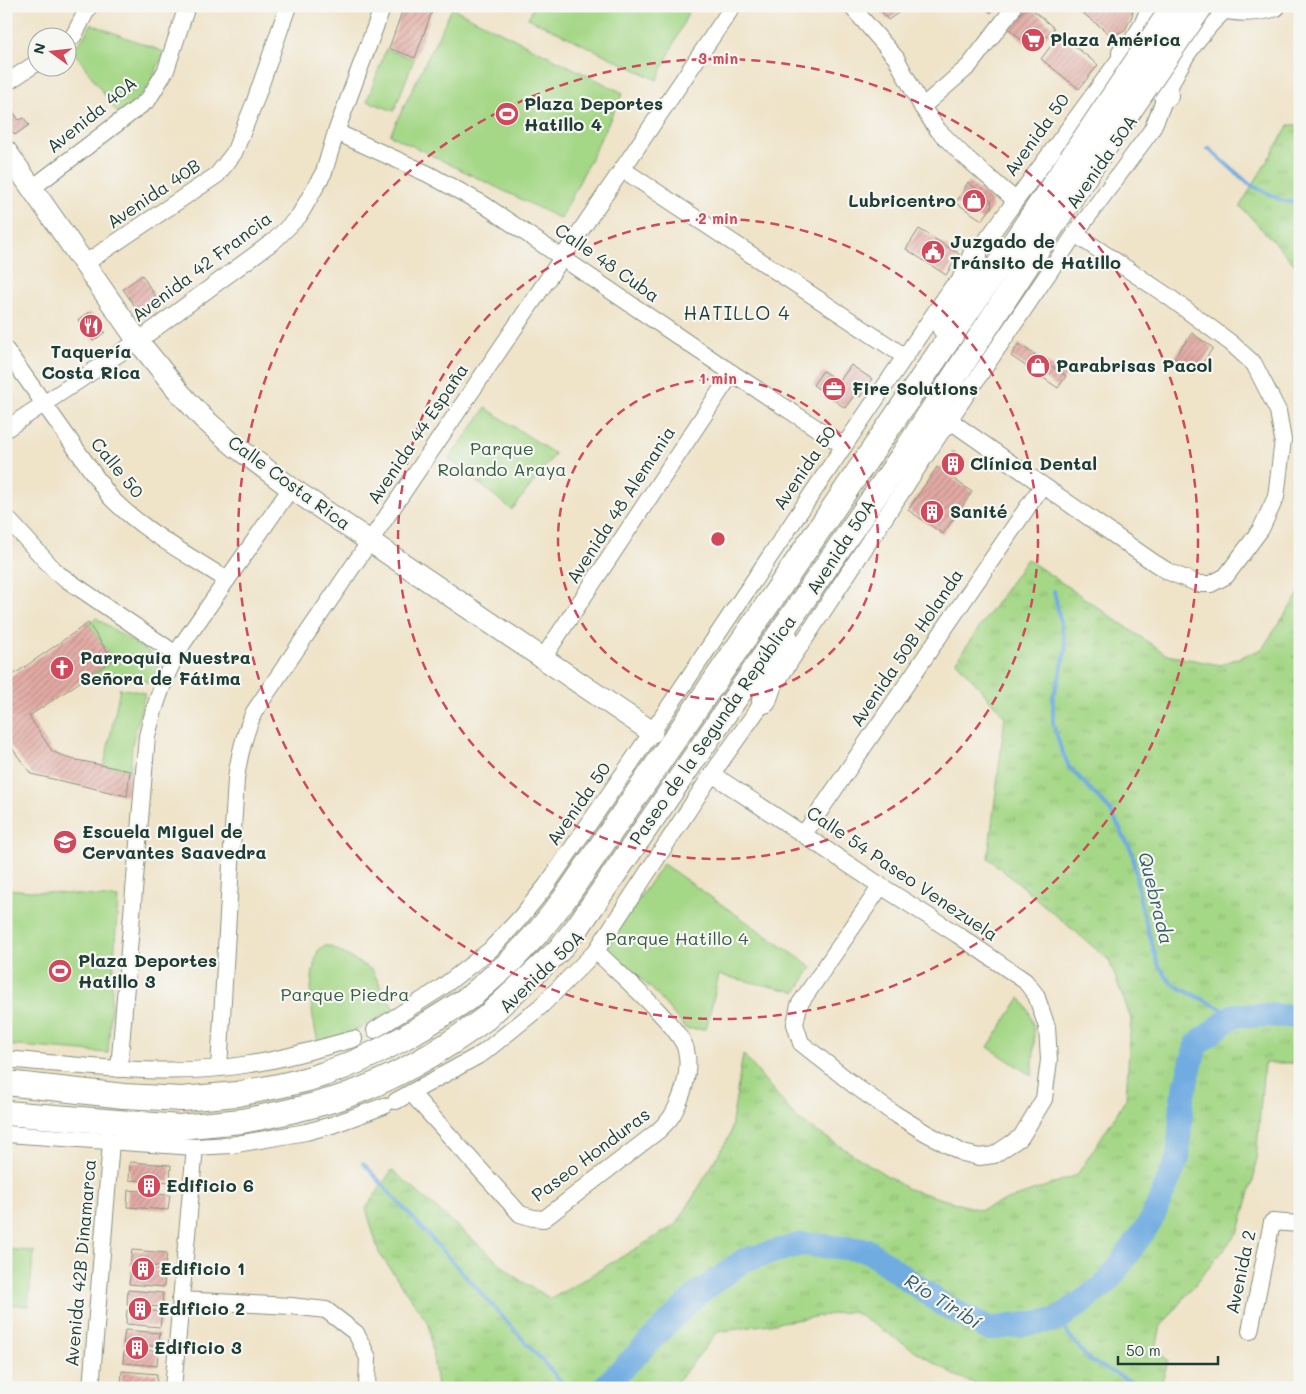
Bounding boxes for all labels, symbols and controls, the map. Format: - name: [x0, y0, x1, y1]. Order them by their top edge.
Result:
- supermarket icon: Plaza América: [1020, 27, 1046, 53]
- place label: Plaza América: [1050, 27, 1181, 51]
- north arrow: [28, 28, 78, 78]
- text: N: [28, 41, 50, 56]
- text: 3 min: [698, 48, 738, 68]
- street label: Avenida 40A: [41, 70, 141, 158]
- street label: Avenida 50: [998, 88, 1074, 181]
- place label: Plaza Deportes Hatillo 4: [524, 91, 663, 136]
- sports icon: Plaza Deportes Hatillo 4: [494, 101, 520, 127]
- street label: Avenida 50A: [1060, 110, 1142, 213]
- street label: Avenida 40B: [102, 153, 205, 233]
- place label: Lubricentro: [848, 188, 956, 212]
- shop icon: Lubricentro: [961, 188, 987, 214]
- street label: Avenida 42 Francia: [127, 206, 276, 327]
- text: 2 min: [698, 208, 738, 228]
- street label: Calle 48 Cuba: [550, 217, 665, 307]
- place label: Juzgado de Tránsito de Hatillo: [950, 229, 1121, 274]
- public building icon: Juzgado de Tránsito de Hatillo: [920, 239, 946, 265]
- district label: HATILLO 4: [684, 300, 790, 325]
- restaurant icon: Taquería Costa Rica: [78, 313, 104, 339]
- place label: Taquería Costa Rica: [41, 339, 141, 384]
- shop icon: Parabrisas Pacol: [1025, 353, 1051, 379]
- place label: Parabrisas Pacol: [1056, 353, 1212, 377]
- street label: Avenida 44 España: [361, 358, 473, 508]
- text: 1 min: [699, 368, 737, 388]
- office icon: Fire Solutions: [821, 376, 847, 402]
- place label: Fire Solutions: [852, 376, 978, 400]
- street label: Avenida 48 Alemania: [560, 421, 680, 588]
- street label: Avenida 50: [767, 421, 841, 514]
- street label: Calle Costa Rica: [223, 430, 356, 535]
- street label: Calle 50: [86, 432, 150, 503]
- park label: Parque Rolando Araya: [437, 436, 567, 481]
- building icon: Clínica Dental: [940, 451, 966, 477]
- place label: Clínica Dental: [970, 451, 1097, 475]
- street label: Avenida 50A: [800, 494, 880, 599]
- building icon: Sanité: [919, 499, 945, 525]
- place label: Sanité: [950, 499, 1008, 523]
- centre of rings: [709, 530, 727, 548]
- street label: Avenida 50B Holanda: [844, 564, 968, 731]
- street label: Paseo de la Segunda República: [623, 610, 801, 849]
- place label: Parroquia Nuestra Señora de Fátima: [80, 645, 251, 690]
- church icon: Parroquia Nuestra Señora de Fátima: [49, 655, 75, 681]
- street label: Avenida 50: [541, 757, 616, 850]
- street label: Calle 54 Paseo Venezuela: [802, 800, 1003, 946]
- place label: Escuela Miguel de Cervantes Saavedra: [82, 819, 267, 864]
- school or university icon: Escuela Miguel de Cervantes Saavedra: [52, 829, 78, 855]
- water label: Quebrada: [1133, 849, 1180, 947]
- street label: Avenida 50A: [494, 925, 589, 1018]
- park label: Parque Hatillo 4: [605, 926, 749, 950]
- place label: Plaza Deportes Hatillo 3: [78, 948, 217, 993]
- sports icon: Plaza Deportes Hatillo 3: [47, 958, 73, 984]
- park label: Parque Piedra: [281, 982, 409, 1006]
- street label: Paseo Honduras: [526, 1102, 654, 1207]
- street label: Avenida 42B Dinamarca: [59, 1158, 101, 1368]
- building icon: Edificio 6: [136, 1173, 162, 1199]
- place label: Edificio 6: [166, 1173, 254, 1197]
- street label: Avenida 2: [1219, 1228, 1261, 1316]
- building icon: Edificio 1: [130, 1256, 156, 1282]
- place label: Edificio 1: [160, 1256, 245, 1280]
- water label: Río Tiribí: [900, 1267, 987, 1334]
- building icon: Edificio 2: [127, 1296, 153, 1322]
- place label: Edificio 2: [158, 1296, 245, 1320]
- scale bar: [1118, 1334, 1218, 1366]
- building icon: Edificio 3: [124, 1335, 150, 1361]
- place label: Edificio 3: [154, 1335, 242, 1359]
- text: 50 m: [1126, 1340, 1161, 1360]

